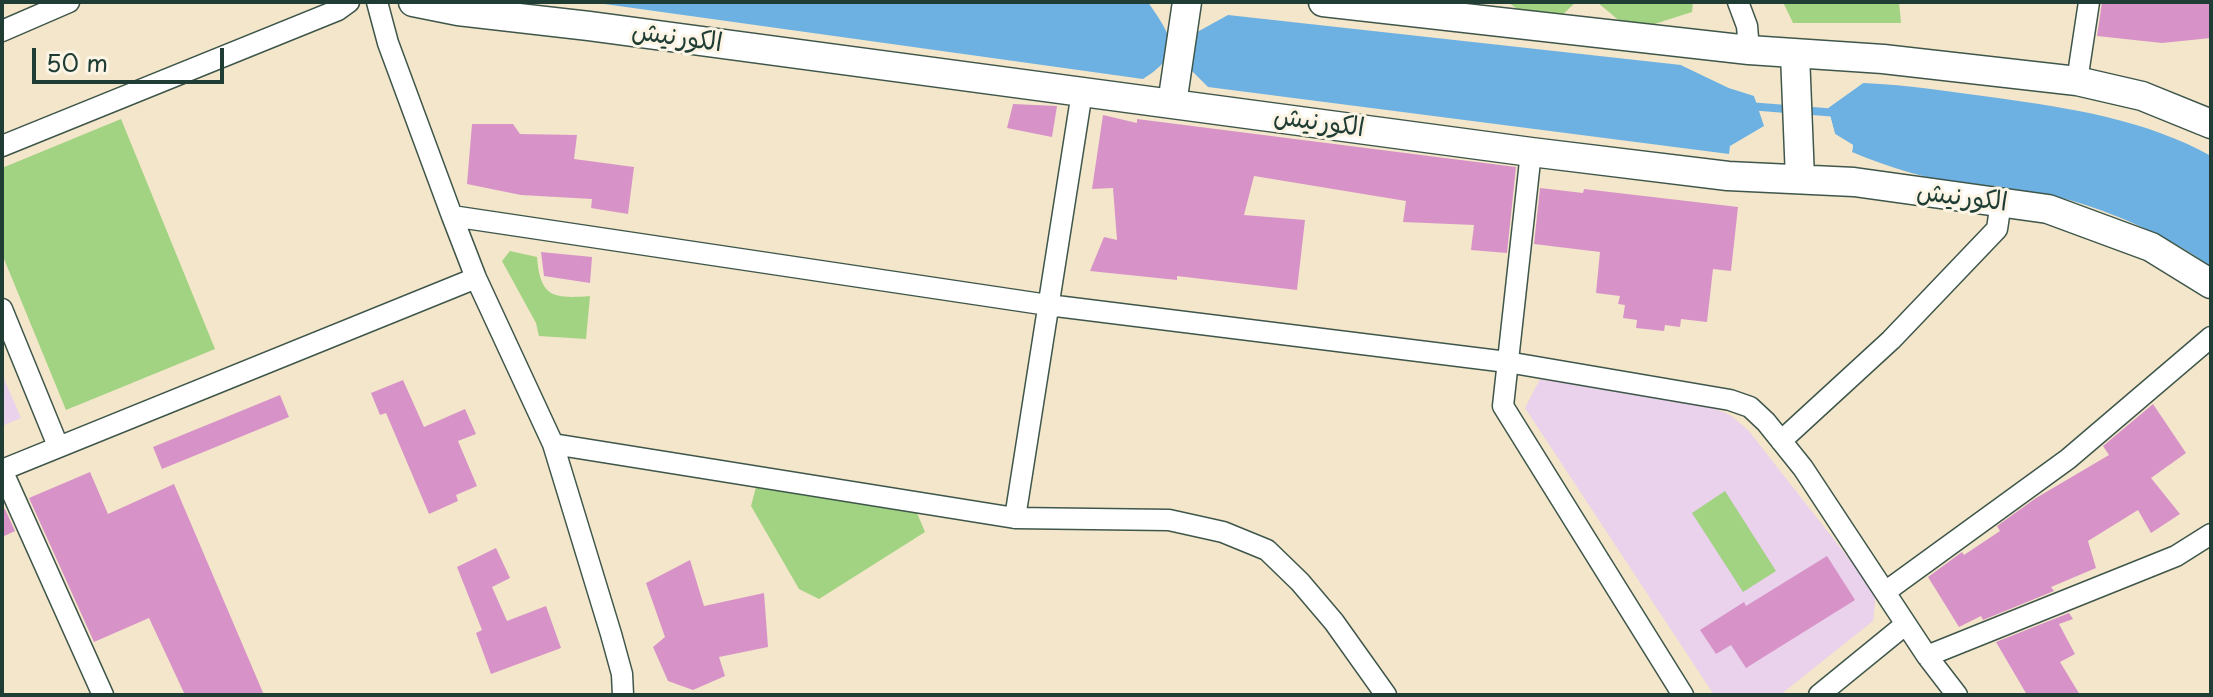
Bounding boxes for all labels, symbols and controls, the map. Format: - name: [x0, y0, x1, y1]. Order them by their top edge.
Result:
- street label: الكورنيش: [630, 16, 724, 60]
- scale bar: [36, 32, 228, 82]
- text: 50 m: [46, 44, 108, 80]
- street label: الكورنيش: [1272, 101, 1366, 145]
- street label: الكورنيش: [1915, 177, 2009, 219]

